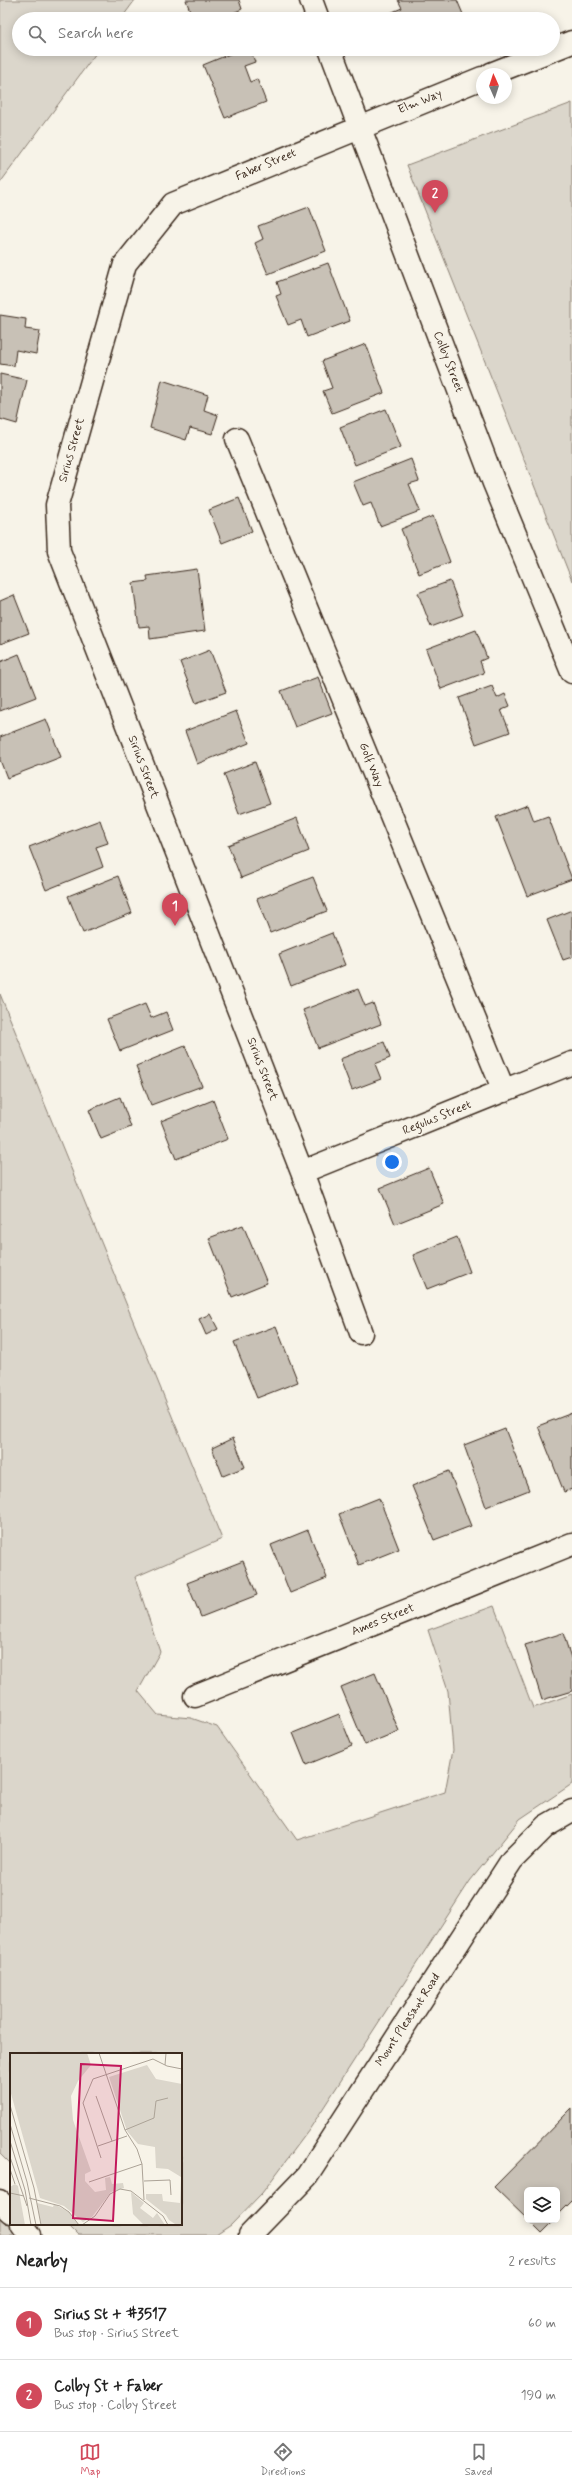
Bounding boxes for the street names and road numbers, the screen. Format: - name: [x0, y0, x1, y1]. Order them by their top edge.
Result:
- street label: Elm Way: [396, 86, 445, 118]
- street label: Faber Street: [233, 145, 299, 185]
- street label: Colby Street: [429, 329, 467, 395]
- street label: Sirius Street: [55, 416, 89, 484]
- street label: Sirius Street: [124, 733, 162, 801]
- street label: Golf Way: [355, 740, 387, 790]
- street label: Sirius Street: [243, 1035, 281, 1103]
- street label: Regulus Street: [400, 1097, 475, 1140]
- street label: Ames Street: [349, 1600, 417, 1640]
- street label: Mount Pleasant Road: [372, 1970, 444, 2070]

